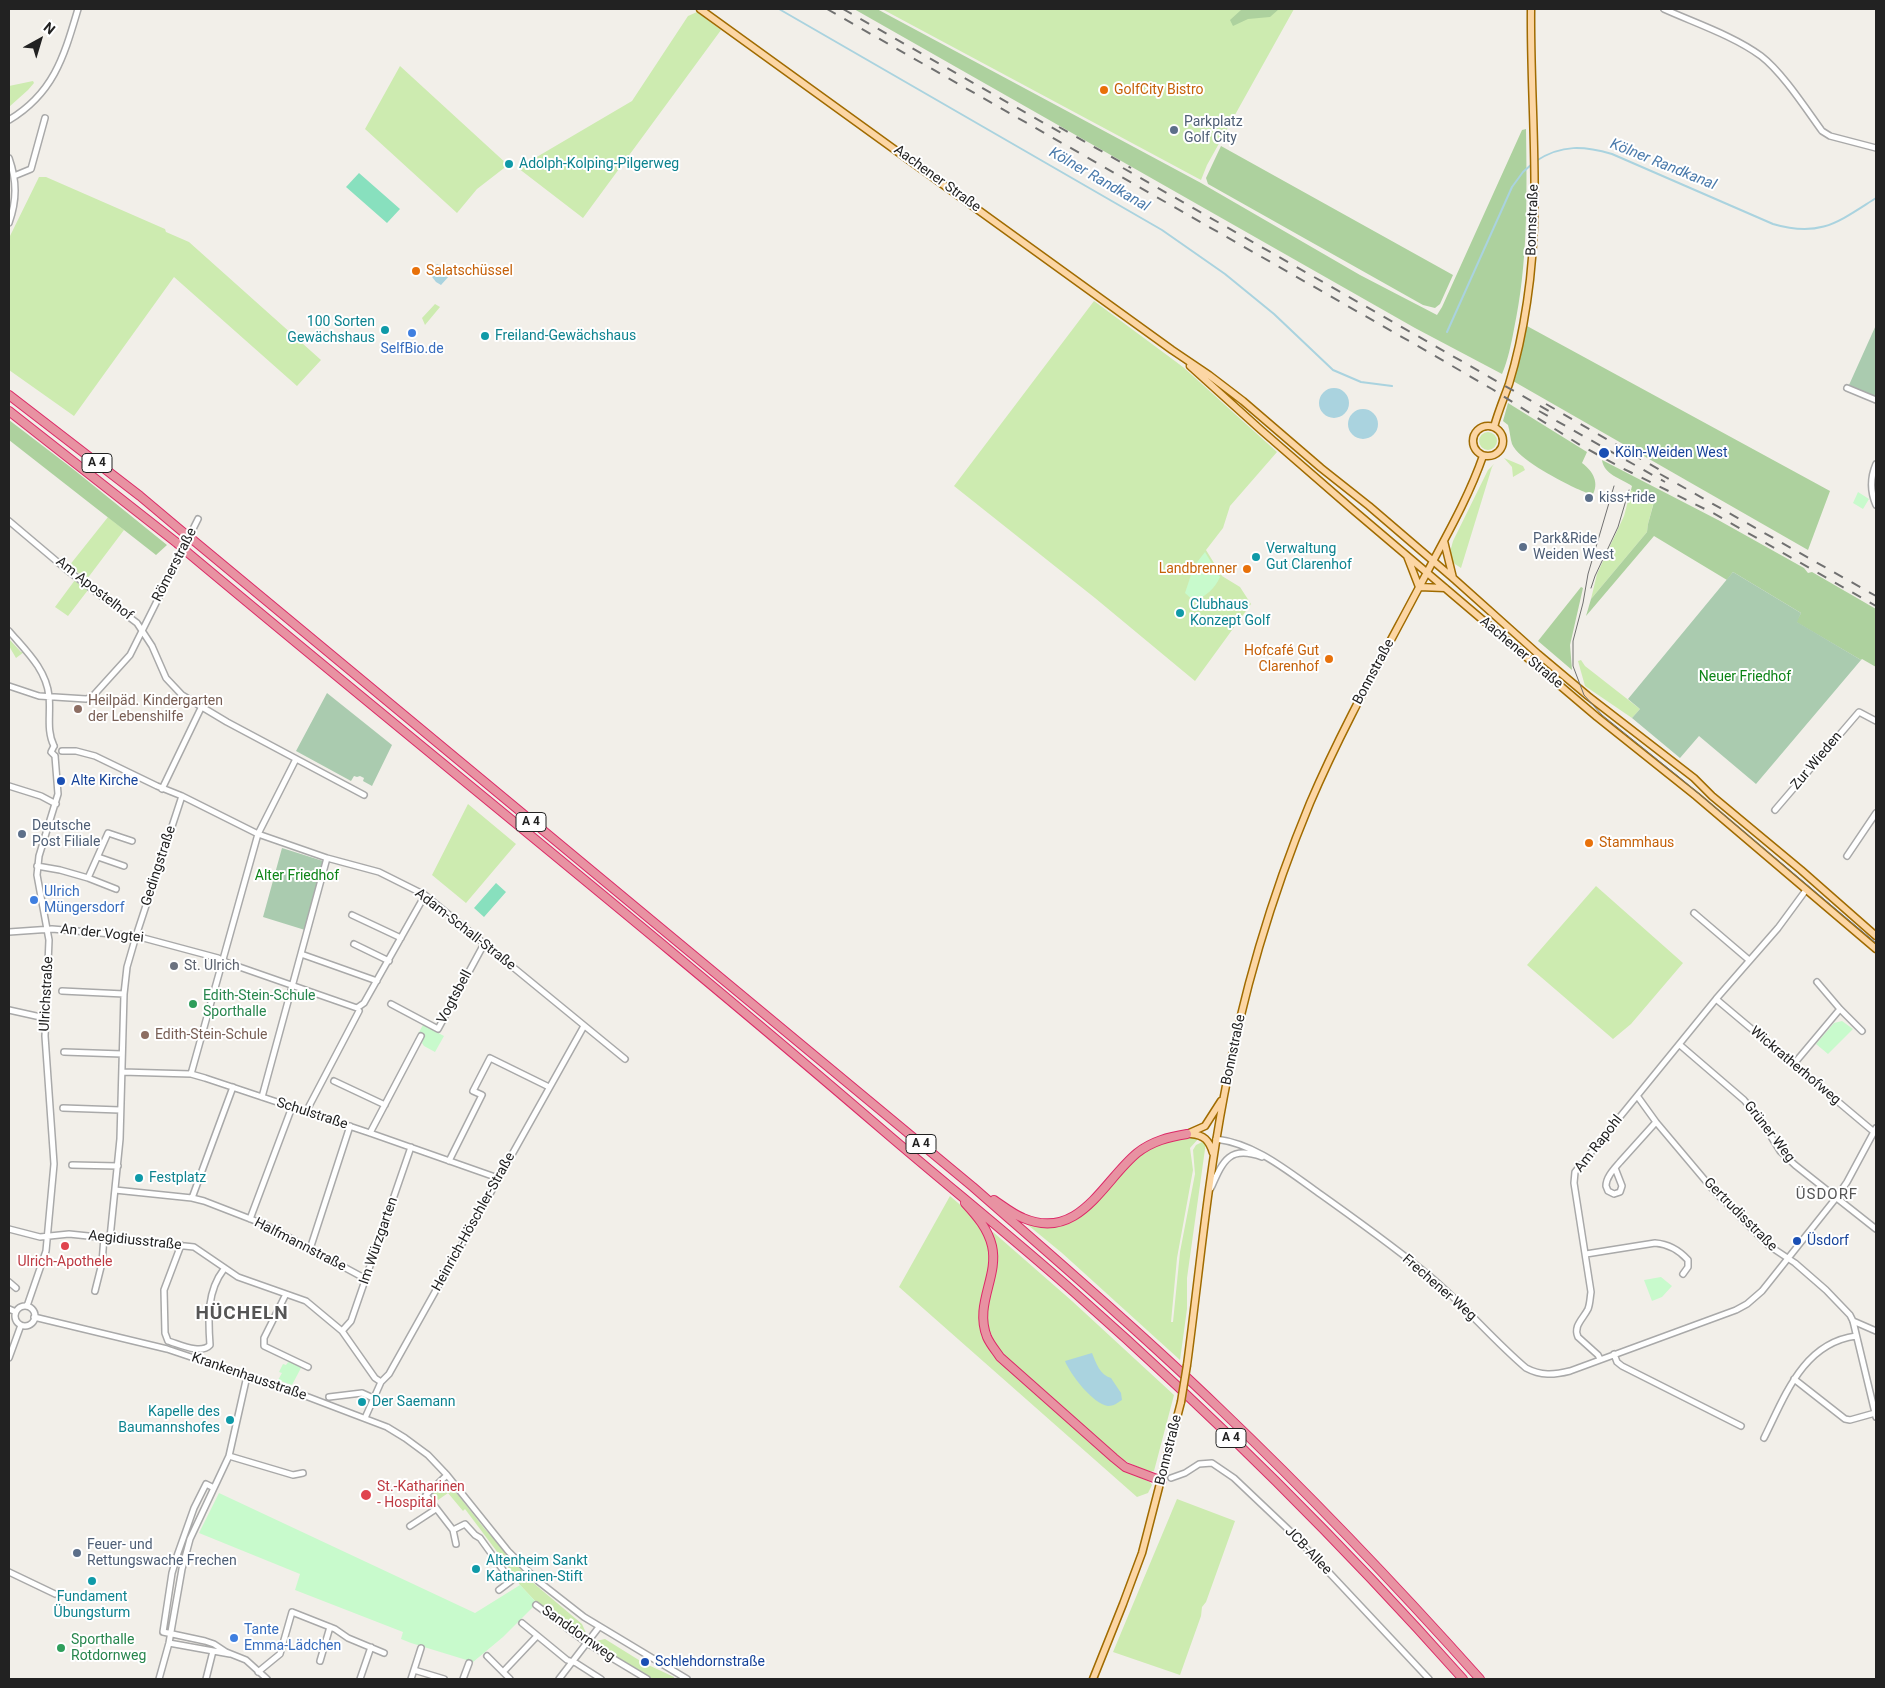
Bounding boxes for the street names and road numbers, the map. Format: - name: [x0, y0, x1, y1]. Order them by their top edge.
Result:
- street label: Aachener Straße: [890, 142, 984, 216]
- street label: Bonnstraße: [1523, 184, 1543, 256]
- road number: A 4: [82, 453, 112, 472]
- street label: Römerstraße: [149, 525, 201, 605]
- street label: Am Apostelhof: [52, 554, 136, 624]
- street label: Aachener Straße: [1476, 613, 1566, 693]
- street label: Bonnstraße: [1350, 636, 1398, 708]
- street label: Zur Wieden: [1788, 729, 1846, 793]
- road number: A 4: [516, 812, 546, 832]
- street label: Gedingstraße: [138, 824, 180, 908]
- street label: Adam-Schall-Straße: [411, 885, 519, 975]
- street label: An der Vogtei: [59, 921, 145, 947]
- street label: Ulrichstraße: [37, 956, 57, 1032]
- street label: Vogtsbell: [434, 967, 476, 1027]
- street label: Bonnstraße: [1218, 1013, 1250, 1087]
- street label: Wickratherhofweg: [1746, 1023, 1844, 1109]
- street label: Schulstraße: [274, 1095, 350, 1133]
- street label: Grüner Weg: [1740, 1098, 1798, 1166]
- street label: Am Rapohl: [1571, 1112, 1627, 1176]
- road number: A 4: [906, 1134, 936, 1154]
- street label: Heinrich-Höschler-Straße: [429, 1150, 519, 1294]
- street label: Gertrudisstraße: [1700, 1175, 1780, 1255]
- street label: Im Würzgarten: [356, 1195, 402, 1287]
- street label: Halfmannstraße: [251, 1215, 349, 1275]
- street label: Aegidiusstraße: [88, 1228, 182, 1254]
- street label: Frechener Weg: [1398, 1251, 1480, 1325]
- street label: Krankenhausstraße: [189, 1349, 309, 1405]
- street label: Bonnstraße: [1152, 1413, 1186, 1487]
- road number: A 4: [1216, 1429, 1246, 1448]
- street label: JCB-Allee: [1281, 1524, 1335, 1578]
- street label: Sanddornweg: [538, 1603, 618, 1665]

